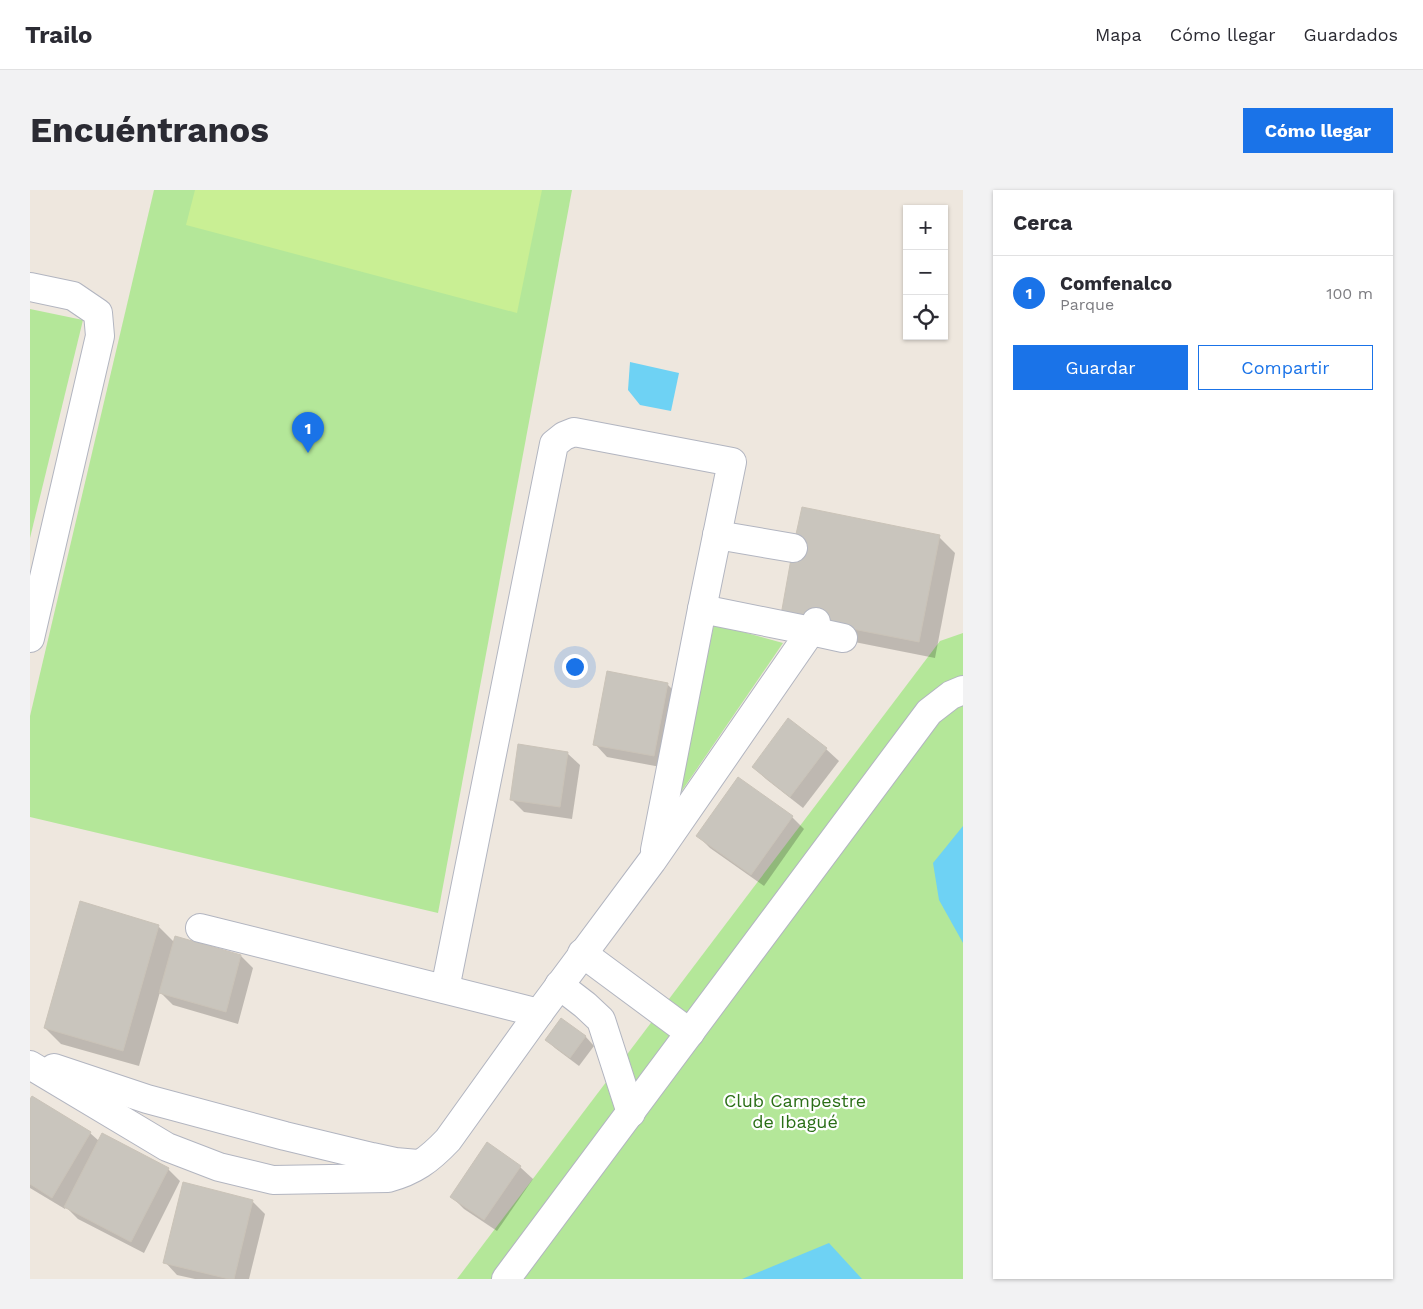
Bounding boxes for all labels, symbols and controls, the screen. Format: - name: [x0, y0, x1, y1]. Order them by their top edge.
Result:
- text: Trailo: [25, 21, 92, 49]
- text: Mapa: [1095, 24, 1142, 45]
- text: Cómo llegar: [1170, 24, 1276, 45]
- text: Guardados: [1304, 24, 1398, 45]
- button: Cómo llegar: [1243, 108, 1393, 153]
- text: Encuéntranos: [30, 109, 269, 151]
- map controls: [903, 205, 948, 340]
- button: +: [903, 205, 948, 250]
- text: Cerca: [1013, 210, 1072, 235]
- button: −: [903, 250, 948, 295]
- text: Comfenalco: [1060, 272, 1172, 295]
- text: 1: [1026, 284, 1032, 303]
- text: 100 m: [1326, 284, 1373, 303]
- button: locate: [903, 295, 948, 340]
- text: Parque: [1060, 295, 1114, 314]
- button: Guardar: [1013, 345, 1188, 390]
- button: Compartir: [1198, 345, 1373, 390]
- pin: 1: [292, 412, 324, 453]
- your location: [562, 654, 588, 680]
- park label: Club Campestre de Ibagué: [724, 1090, 866, 1132]

